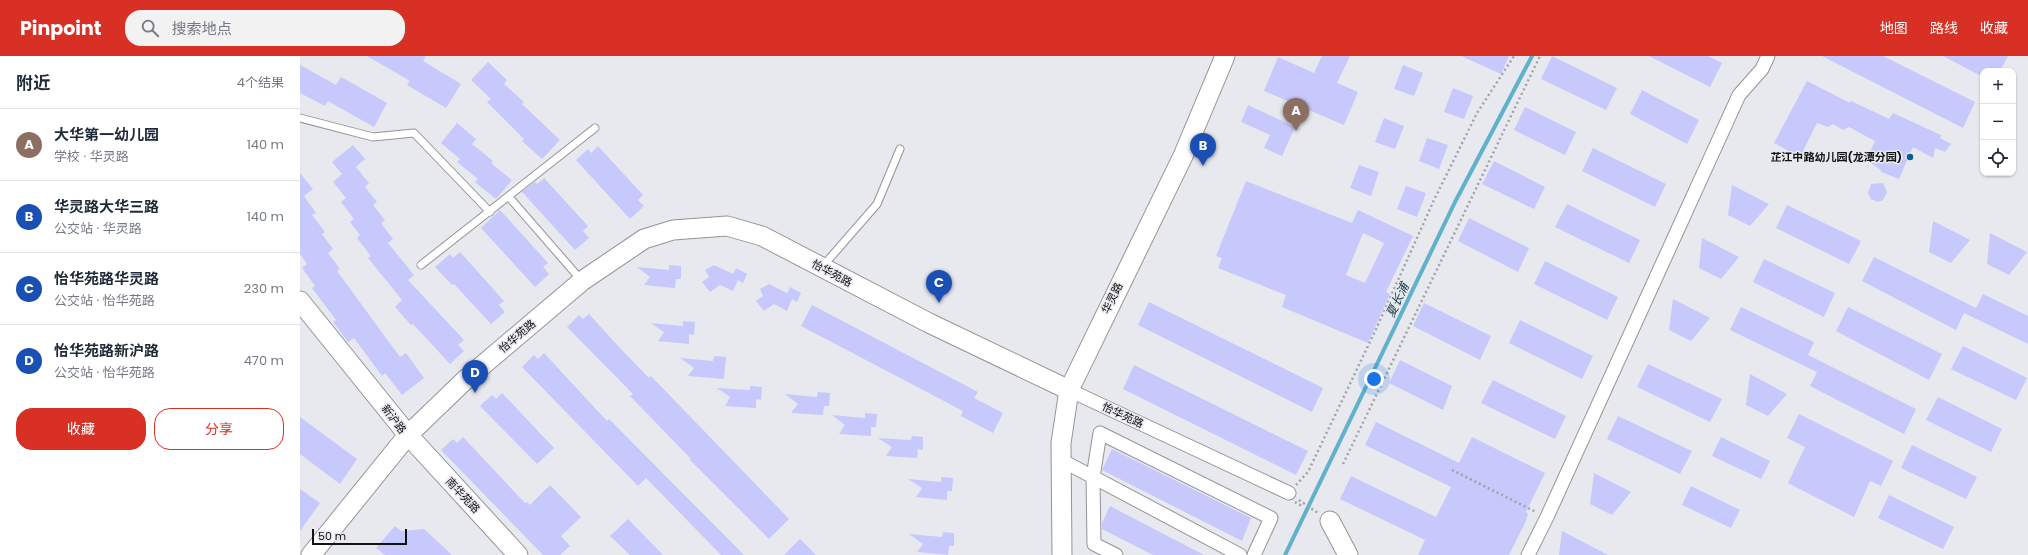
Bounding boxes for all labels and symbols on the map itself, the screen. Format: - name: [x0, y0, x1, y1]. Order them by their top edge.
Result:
- pin: A: [1283, 98, 1309, 131]
- pin: B: [1190, 133, 1216, 166]
- place label: 芷江中路幼儿园(龙潭分园): [1771, 149, 1902, 165]
- marker: 芷江中路幼儿园(龙潭分园): [1905, 152, 1915, 162]
- street label: 怡华苑路: [809, 256, 855, 290]
- pin: C: [926, 270, 952, 303]
- water label: 夏长浦: [1381, 278, 1413, 320]
- street label: 华灵路: [1098, 280, 1126, 316]
- street label: 怡华苑路: [495, 316, 539, 356]
- pin: D: [462, 360, 488, 393]
- your location: [1364, 369, 1384, 389]
- street label: 怡华苑路: [1100, 398, 1146, 432]
- street label: 新沪路: [378, 401, 410, 437]
- street label: 南华苑路: [442, 473, 484, 517]
- scale bar: [312, 527, 407, 546]

